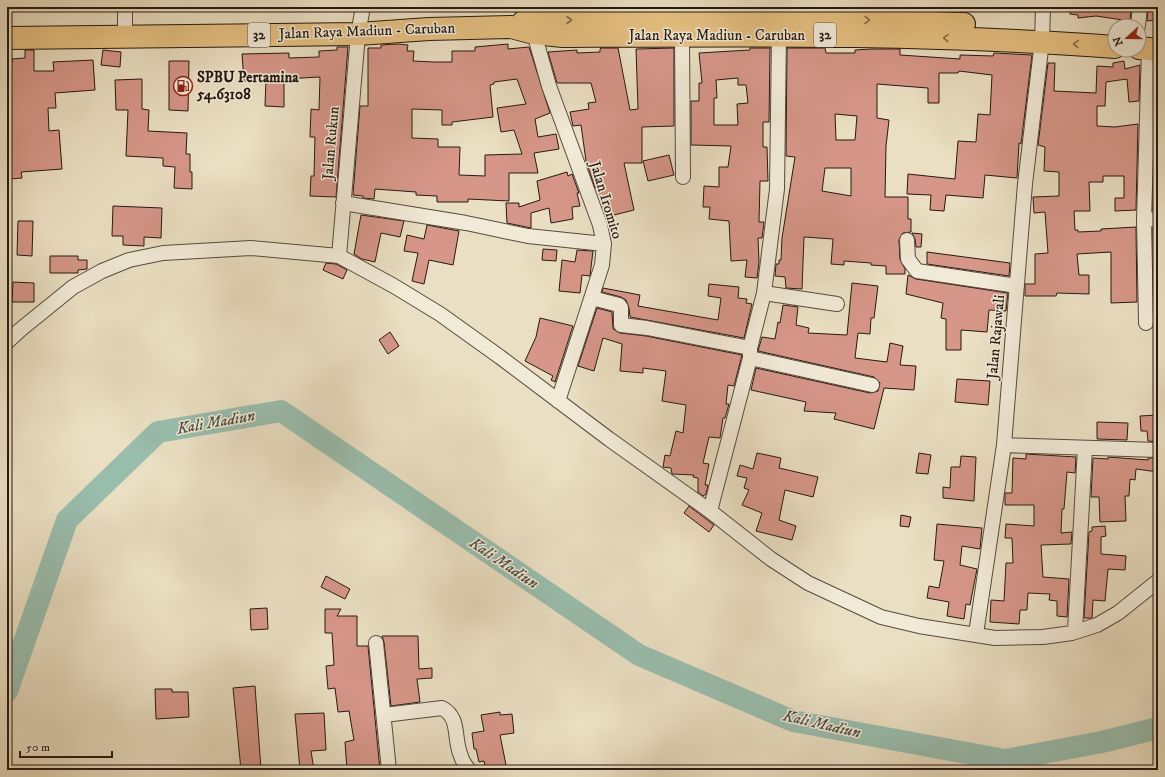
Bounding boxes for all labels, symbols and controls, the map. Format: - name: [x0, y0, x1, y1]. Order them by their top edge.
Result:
- one-way arrow: [566, 16, 572, 24]
- one-way arrow: [864, 16, 870, 24]
- street label: Jalan Raya Madiun - Caruban: [277, 18, 456, 44]
- north arrow: [1107, 18, 1147, 58]
- road number: 32: [248, 23, 270, 47]
- road number: 32: [814, 23, 836, 47]
- street label: Jalan Raya Madiun - Caruban: [627, 26, 805, 45]
- one-way arrow: [943, 34, 949, 43]
- text: N: [1110, 35, 1127, 48]
- one-way arrow: [1073, 39, 1079, 48]
- place label: SPBU Pertamina 54.63108: [196, 68, 299, 104]
- fuel station icon: SPBU Pertamina 54.63108: [172, 75, 194, 97]
- street label: Jalan Rukun: [318, 105, 344, 183]
- street label: Jalan Iromito: [585, 157, 627, 241]
- street label: Jalan Rajawali: [983, 294, 1009, 382]
- water label: Kali Madiun: [174, 405, 257, 439]
- water label: Kali Madiun: [465, 532, 542, 593]
- water label: Kali Madiun: [780, 705, 863, 743]
- scale bar: [20, 733, 112, 759]
- text: 50 m: [26, 740, 50, 755]

